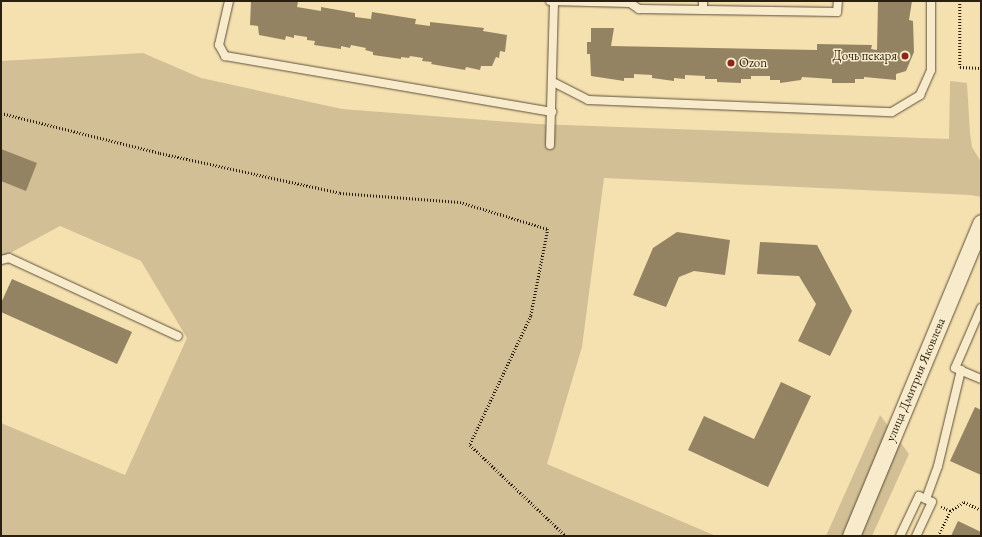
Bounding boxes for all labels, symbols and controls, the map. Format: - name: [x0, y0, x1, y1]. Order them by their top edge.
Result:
- place label: Дочь пекаря: [833, 48, 897, 64]
- marker: Дочь пекаря: [900, 51, 910, 61]
- place label: Ozon: [739, 55, 767, 71]
- marker: Ozon: [726, 58, 736, 68]
- street label: улица Дмитрия Яковлева: [883, 316, 949, 444]

